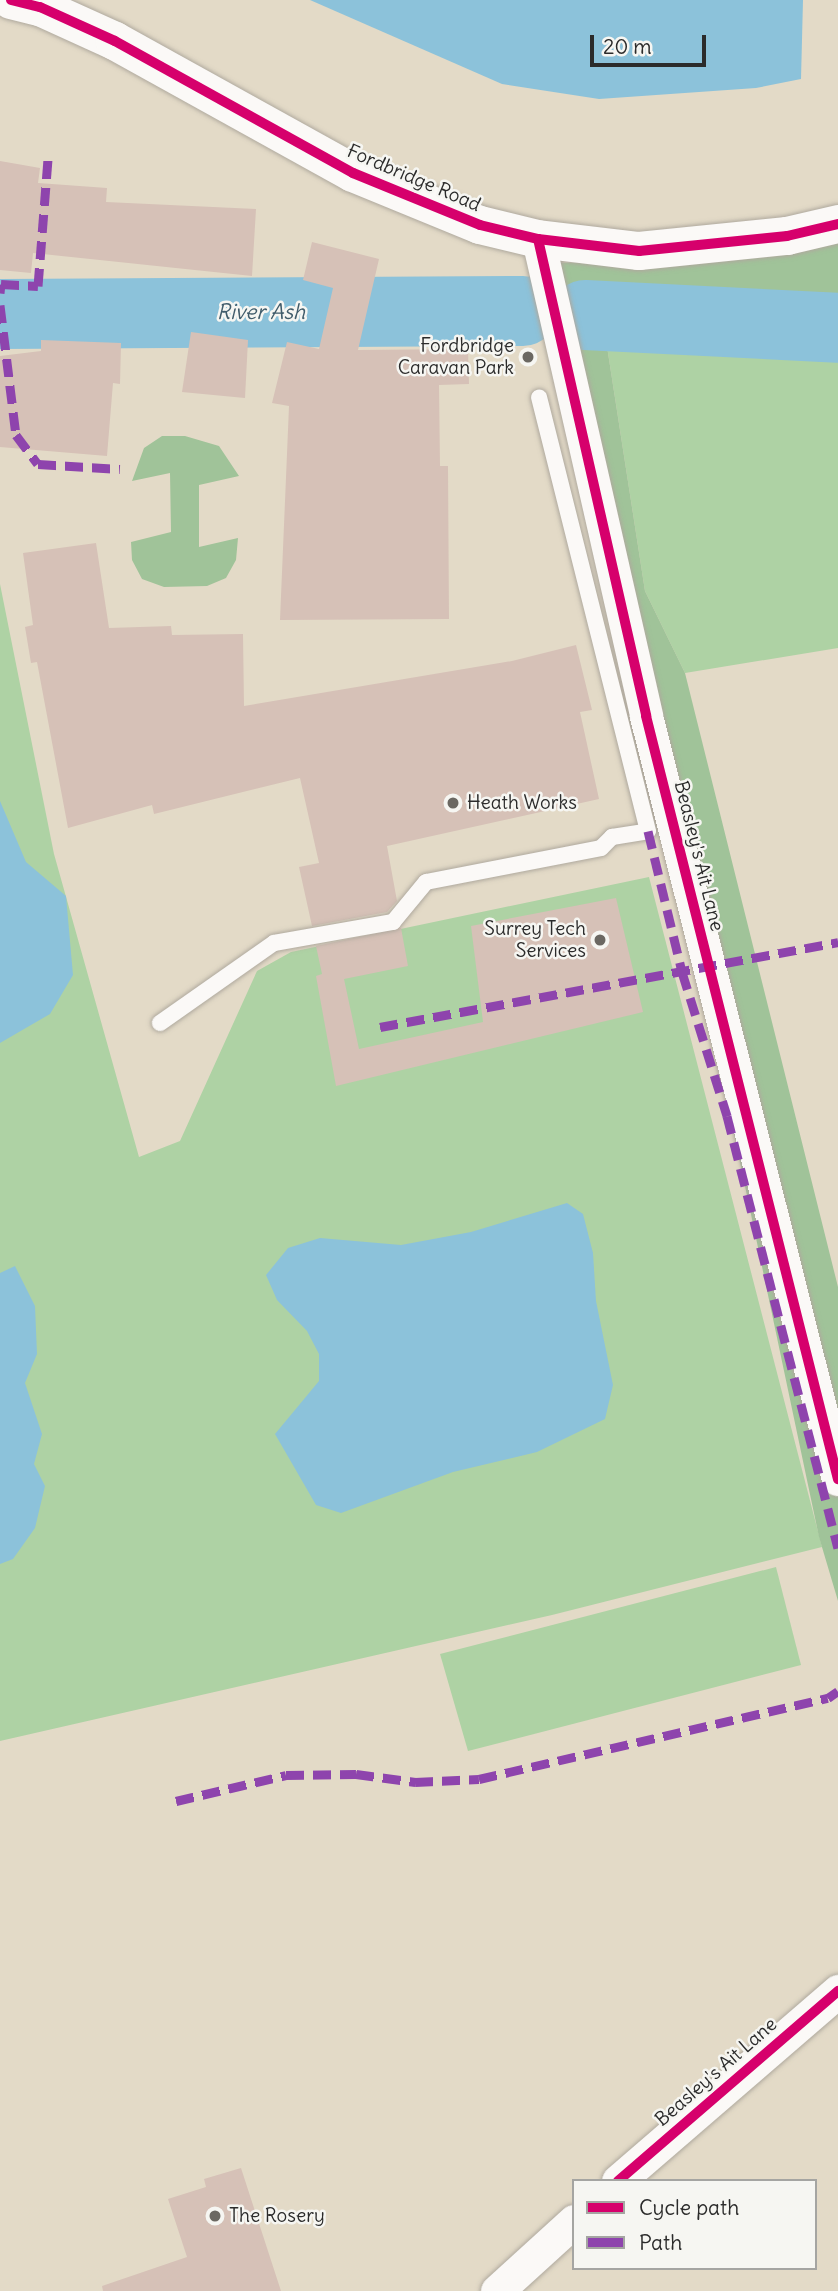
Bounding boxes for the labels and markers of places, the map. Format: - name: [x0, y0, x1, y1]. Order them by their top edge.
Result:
- place label: Fordbridge Caravan Park: [398, 335, 514, 379]
- marker: Fordbridge Caravan Park: [520, 349, 536, 365]
- place label: Heath Works: [467, 792, 577, 814]
- marker: Heath Works: [445, 795, 461, 811]
- place label: Surrey Tech Services: [484, 918, 586, 962]
- marker: Surrey Tech Services: [592, 932, 608, 948]
- place label: The Rosery: [229, 2205, 325, 2227]
- marker: The Rosery: [207, 2208, 223, 2224]

